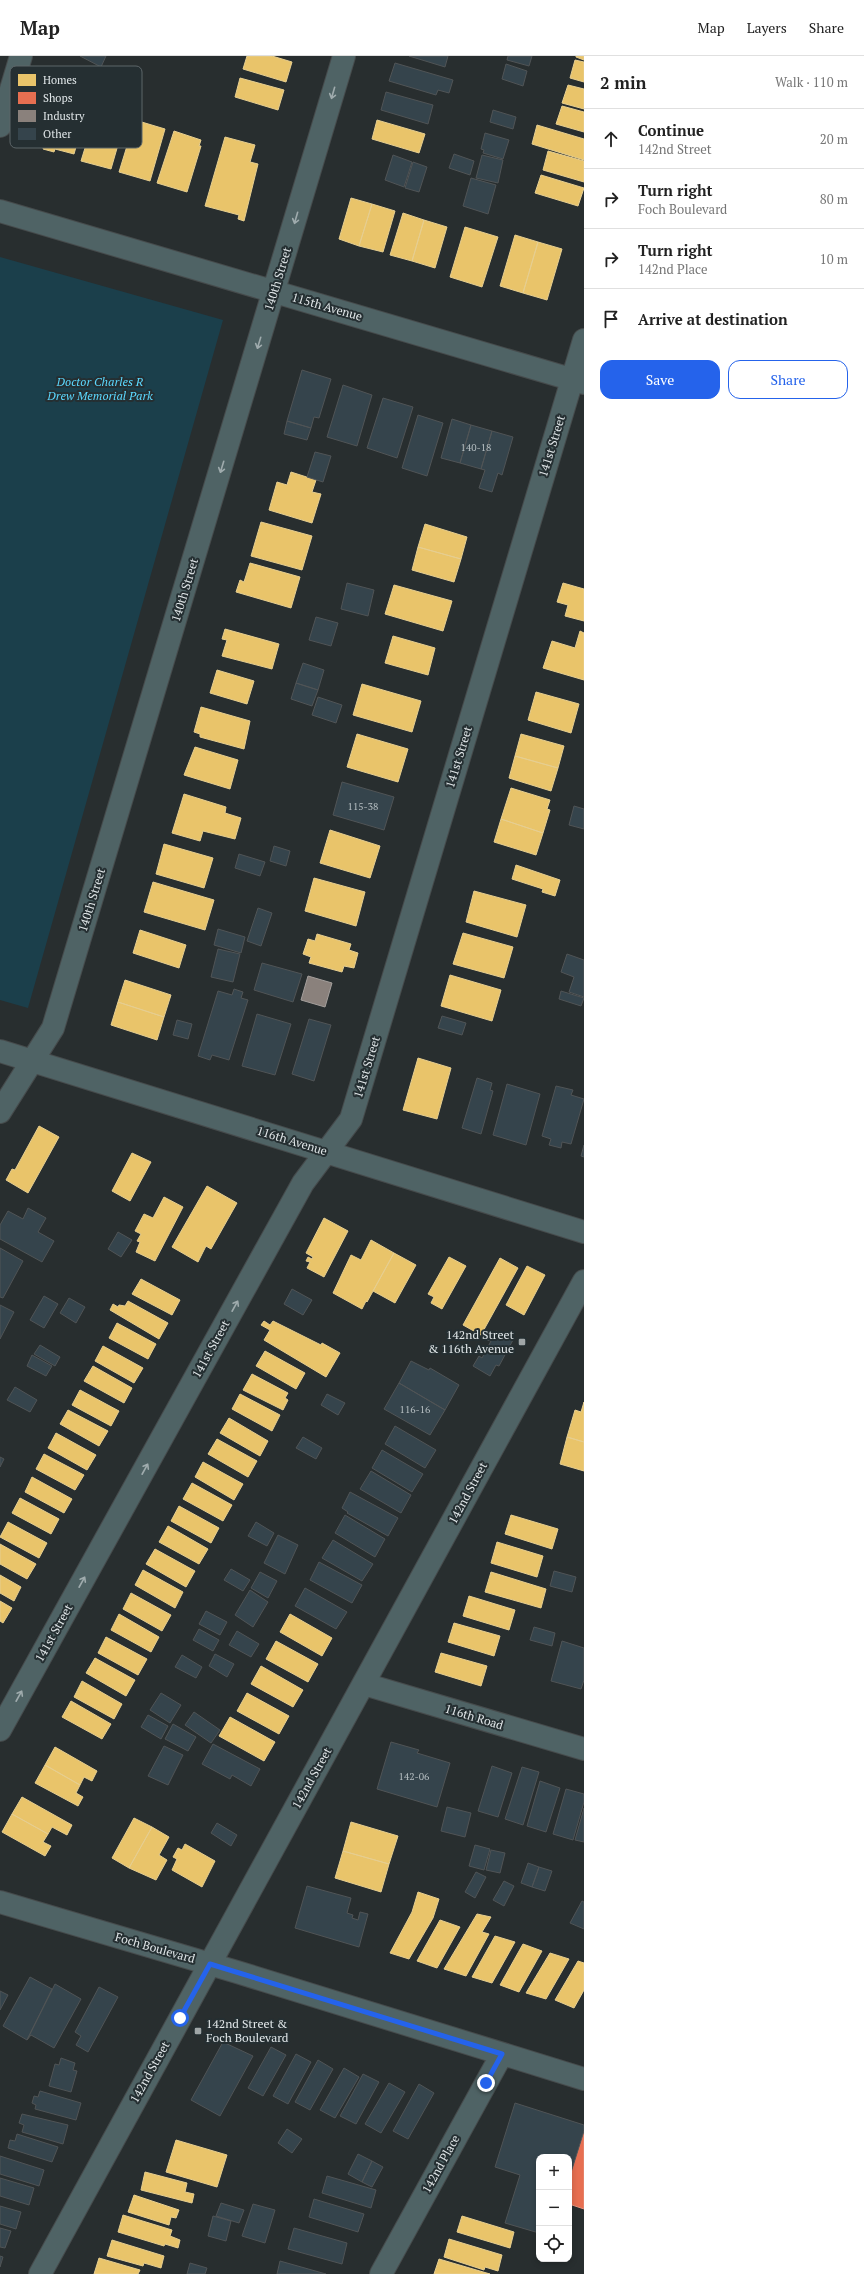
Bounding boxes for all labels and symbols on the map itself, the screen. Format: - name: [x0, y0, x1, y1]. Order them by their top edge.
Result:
- legend: [10, 66, 142, 148]
- text: Homes: [43, 73, 77, 87]
- one-way arrow: [329, 87, 336, 100]
- text: Shops: [43, 91, 73, 105]
- text: Industry: [43, 109, 85, 123]
- text: Other: [43, 127, 72, 141]
- one-way arrow: [292, 211, 300, 224]
- street label: 140th Street: [261, 245, 294, 312]
- street label: 115th Avenue: [290, 289, 364, 324]
- one-way arrow: [255, 336, 262, 349]
- park label: Doctor Charles R Drew Memorial Park: [46, 374, 153, 403]
- street label: 141st Street: [535, 413, 568, 479]
- house number: 140-18: [461, 441, 491, 454]
- one-way arrow: [218, 460, 225, 473]
- street label: 140th Street: [168, 556, 201, 623]
- street label: 141st Street: [442, 724, 475, 790]
- house number: 115-38: [348, 800, 378, 813]
- street label: 140th Street: [75, 866, 108, 933]
- street label: 141st Street: [350, 1034, 383, 1100]
- street label: 116th Avenue: [255, 1123, 329, 1158]
- one-way arrow: [232, 1300, 240, 1312]
- street label: 141st Street: [189, 1317, 233, 1380]
- place label: 142nd Street & 116th Avenue: [428, 1327, 515, 1356]
- marker: 142nd Street & 116th Avenue: [517, 1337, 527, 1347]
- house number: 116-16: [400, 1403, 431, 1416]
- street label: 142nd Street: [445, 1459, 490, 1526]
- one-way arrow: [142, 1463, 149, 1475]
- one-way arrow: [79, 1576, 86, 1588]
- street label: 141st Street: [32, 1601, 76, 1664]
- one-way arrow: [16, 1690, 23, 1702]
- street label: 116th Road: [443, 1701, 506, 1733]
- street label: 142nd Street: [289, 1744, 335, 1811]
- house number: 142-06: [399, 1770, 430, 1783]
- street label: Foch Boulevard: [113, 1929, 197, 1966]
- route start: [171, 2009, 189, 2027]
- place label: 142nd Street & Foch Boulevard: [206, 2016, 289, 2045]
- marker: 142nd Street & Foch Boulevard: [193, 2026, 203, 2036]
- street label: 142nd Street: [127, 2038, 173, 2105]
- route end: [477, 2074, 495, 2092]
- street label: 142nd Place: [418, 2132, 463, 2195]

